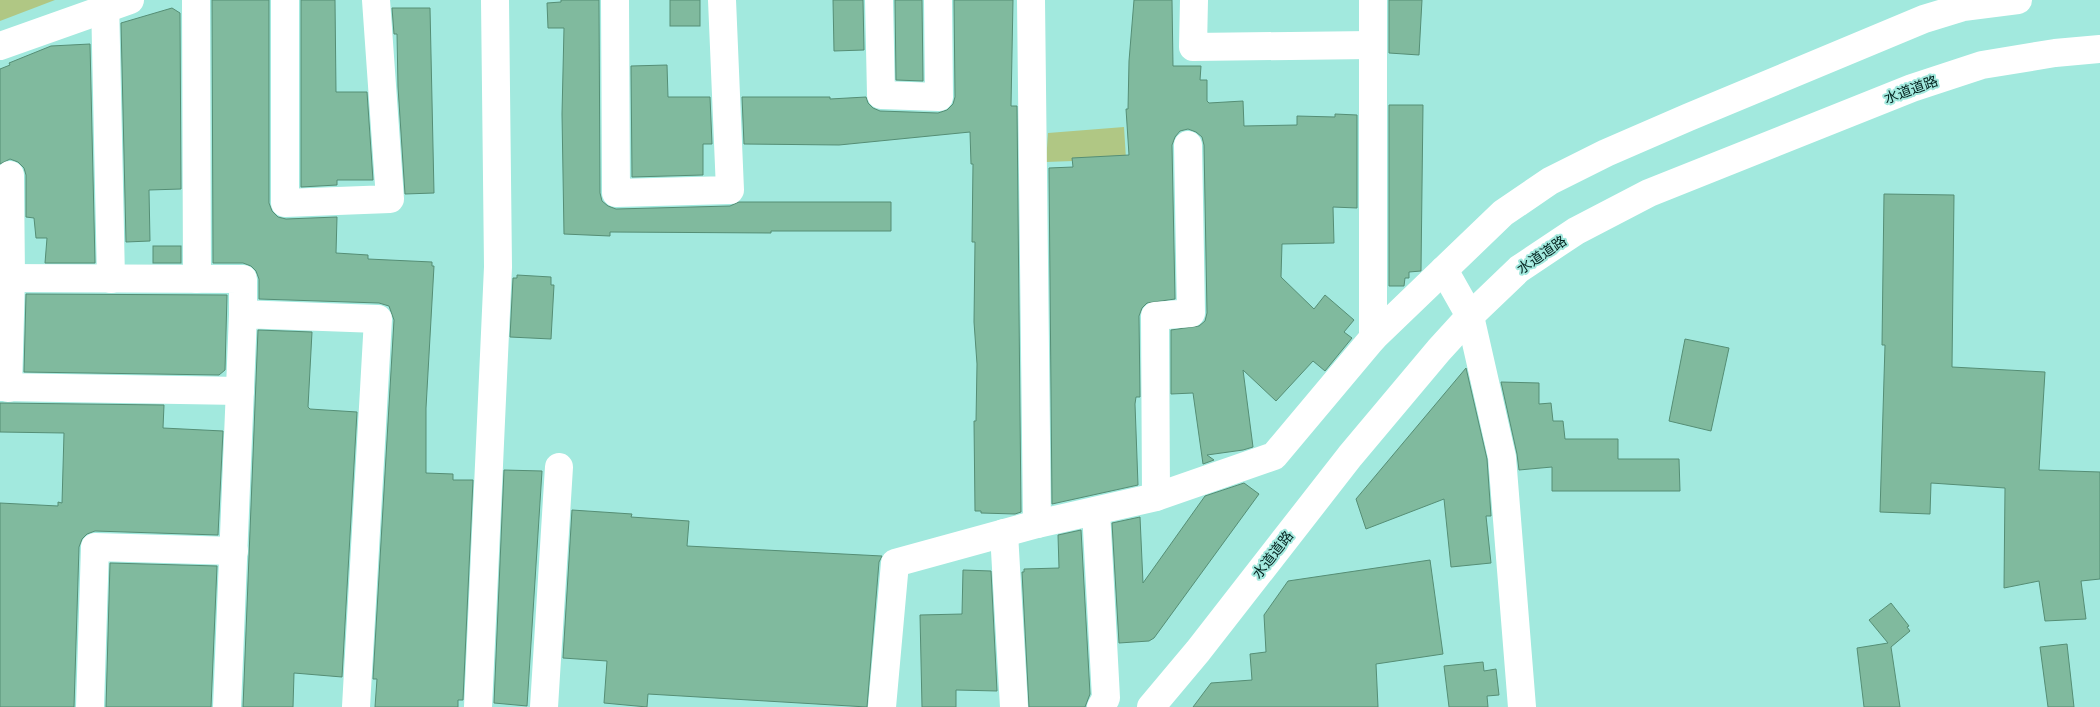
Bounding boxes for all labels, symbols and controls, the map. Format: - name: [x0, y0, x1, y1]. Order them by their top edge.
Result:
- street label: 水道道路: [1882, 73, 1940, 107]
- street label: 水道道路: [1515, 233, 1569, 277]
- street label: 水道道路: [1250, 528, 1296, 582]

